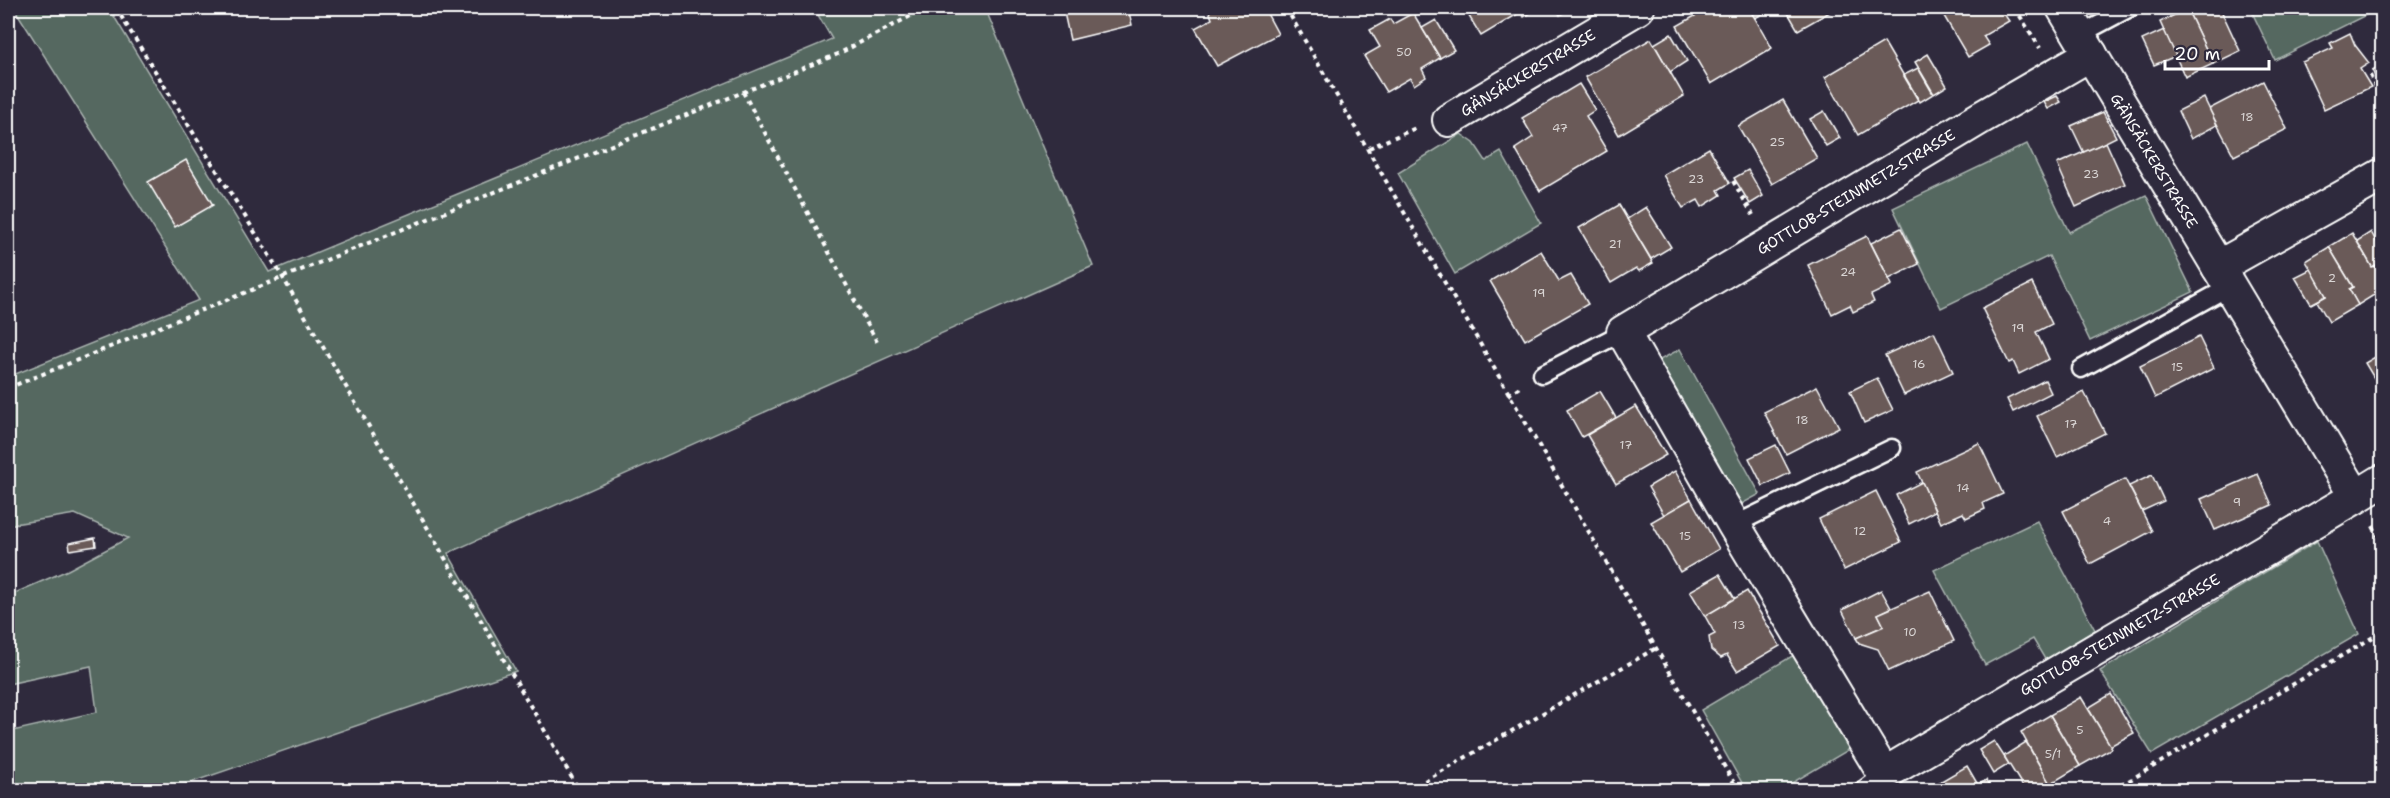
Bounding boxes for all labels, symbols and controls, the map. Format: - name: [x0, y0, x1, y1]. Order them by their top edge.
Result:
- street label: GÄNSÄCKERSTRASSE: [1457, 25, 1599, 121]
- scale bar: [2165, 33, 2268, 71]
- text: 20 m: [2174, 42, 2220, 66]
- house number: 50: [1396, 44, 1412, 60]
- street label: GÄNSÄCKERSTRASSE: [2106, 90, 2202, 232]
- house number: 18: [2240, 109, 2254, 125]
- house number: 47: [1552, 120, 1568, 136]
- street label: GOTTLOB-STEINMETZ-STRASSE: [1753, 125, 1959, 259]
- house number: 25: [1769, 134, 1785, 150]
- house number: 23: [2083, 166, 2099, 182]
- house number: 23: [1688, 171, 1704, 187]
- house number: 21: [1609, 236, 1621, 252]
- house number: 24: [1840, 264, 1856, 280]
- house number: 2: [2328, 270, 2336, 286]
- house number: 19: [1533, 285, 1545, 301]
- house number: 19: [2012, 320, 2024, 336]
- house number: 16: [1912, 356, 1926, 372]
- house number: 15: [2171, 359, 2183, 375]
- house number: 18: [1795, 412, 1809, 428]
- house number: 17: [2065, 416, 2077, 432]
- house number: 17: [1620, 437, 1632, 453]
- house number: 14: [1957, 480, 1969, 496]
- house number: 9: [2233, 494, 2241, 510]
- house number: 4: [2103, 513, 2111, 529]
- house number: 12: [1854, 523, 1866, 539]
- house number: 15: [1679, 528, 1691, 544]
- street label: GOTTLOB-STEINMETZ-STRASSE: [2016, 569, 2224, 701]
- house number: 13: [1733, 617, 1745, 633]
- house number: 10: [1903, 624, 1917, 640]
- house number: 5: [2076, 722, 2084, 738]
- house number: 5/1: [2045, 746, 2061, 762]

